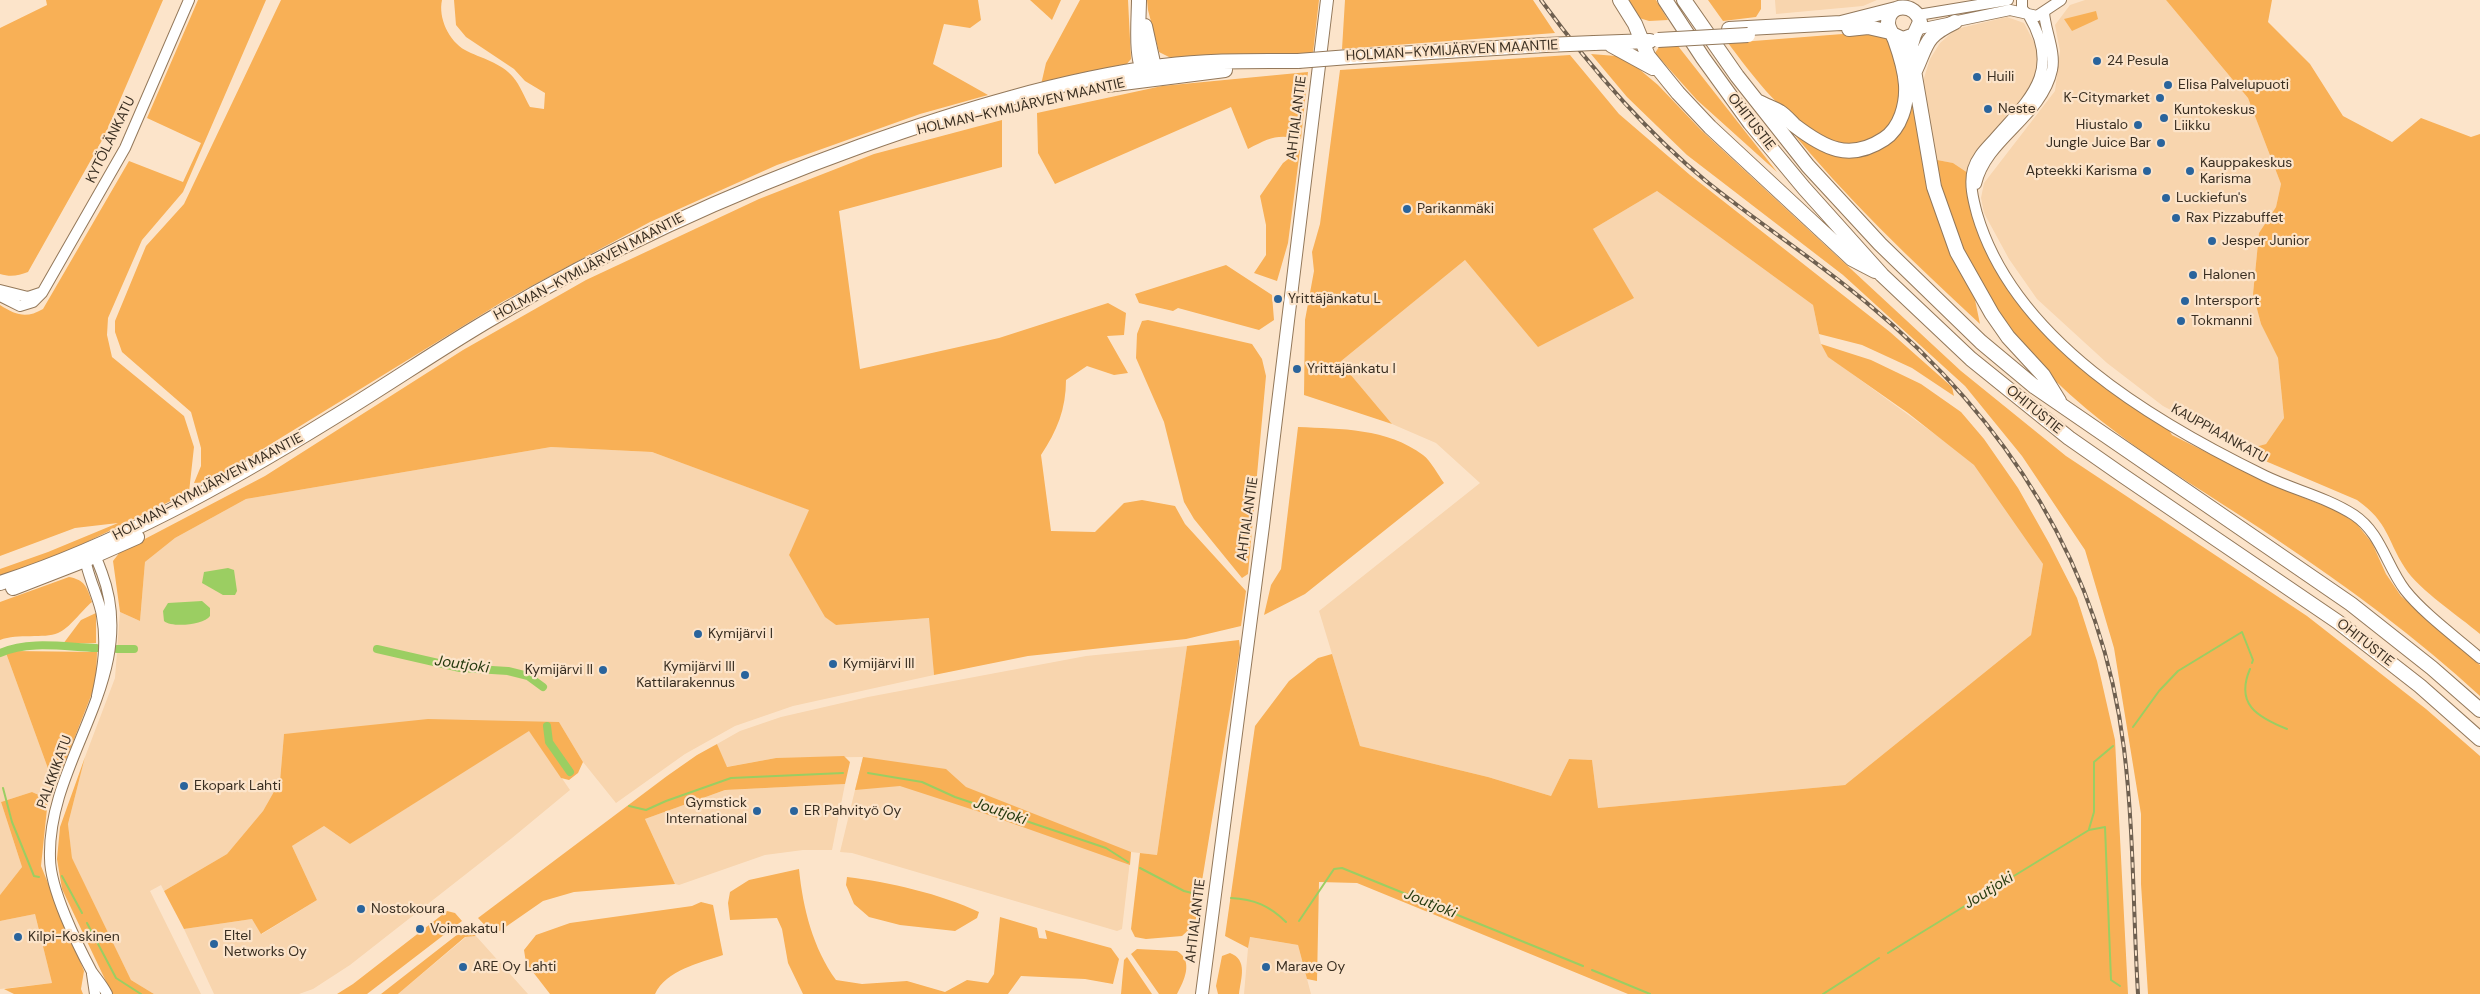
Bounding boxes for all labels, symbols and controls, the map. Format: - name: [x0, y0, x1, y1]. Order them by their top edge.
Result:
- street label: HOLMAN–KYMIJÄRVEN MAANTIE: [1345, 37, 1559, 65]
- place label: 24 Pesula: [2107, 53, 2169, 69]
- marker: 24 Pesula: [2091, 55, 2103, 67]
- place label: Huili: [1987, 69, 2014, 85]
- marker: Huili: [1971, 71, 1983, 83]
- street label: HOLMAN–KYMIJÄRVEN MAANTIE: [915, 75, 1127, 139]
- street label: AHTIALANTIE: [1284, 75, 1310, 161]
- place label: Elisa Palvelupuoti: [2178, 77, 2289, 93]
- marker: Elisa Palvelupuoti: [2162, 79, 2174, 91]
- street label: OHITUSTIE: [1724, 90, 1778, 154]
- place label: K-Citymarket: [2063, 90, 2150, 106]
- marker: K-Citymarket: [2154, 92, 2166, 104]
- street label: KYTÖLÄNKATU: [83, 94, 139, 186]
- place label: Neste: [1998, 101, 2036, 117]
- place label: Kuntokeskus Liikku: [2174, 102, 2255, 134]
- marker: Neste: [1982, 103, 1994, 115]
- marker: Kuntokeskus Liikku: [2158, 112, 2170, 124]
- place label: Hiustalo: [2076, 117, 2128, 133]
- marker: Hiustalo: [2132, 119, 2144, 131]
- place label: Jungle Juice Bar: [2046, 135, 2151, 151]
- marker: Jungle Juice Bar: [2155, 137, 2167, 149]
- place label: Kauppakeskus Karisma: [2200, 155, 2292, 188]
- place label: Apteekki Karisma: [2026, 163, 2137, 179]
- marker: Apteekki Karisma: [2141, 165, 2153, 177]
- marker: Kauppakeskus Karisma: [2184, 165, 2196, 177]
- place label: Luckiefun's: [2176, 190, 2247, 206]
- marker: Luckiefun's: [2160, 192, 2172, 204]
- place label: Parikanmäki: [1417, 201, 1494, 217]
- marker: Parikanmäki: [1401, 203, 1413, 215]
- street label: HOLMAN–KYMIJÄRVEN MAANTIE: [491, 210, 687, 324]
- place label: Rax Pizzabuffet: [2186, 210, 2284, 226]
- marker: Rax Pizzabuffet: [2170, 212, 2182, 224]
- place label: Jesper Junior: [2222, 233, 2310, 249]
- marker: Jesper Junior: [2206, 235, 2218, 247]
- place label: Halonen: [2203, 267, 2256, 283]
- marker: Halonen: [2187, 269, 2199, 281]
- place label: Yrittäjänkatu L: [1288, 291, 1381, 307]
- marker: Yrittäjänkatu L: [1272, 293, 1284, 305]
- place label: Intersport: [2195, 293, 2259, 309]
- marker: Intersport: [2179, 295, 2191, 307]
- place label: Tokmanni: [2191, 313, 2252, 329]
- marker: Tokmanni: [2175, 315, 2187, 327]
- place label: Yrittäjänkatu I: [1307, 361, 1396, 377]
- marker: Yrittäjänkatu I: [1291, 363, 1303, 375]
- street label: OHITUSTIE: [2002, 382, 2066, 438]
- street label: KAUPPIAANKATU: [2168, 401, 2270, 467]
- street label: HOLMAN–KYMIJÄRVEN MAANTIE: [110, 430, 306, 544]
- street label: AHTIALANTIE: [1234, 476, 1262, 562]
- street label: OHITUSTIE: [2333, 616, 2397, 670]
- place label: Kymijärvi I: [708, 626, 773, 642]
- marker: Kymijärvi I: [692, 628, 704, 640]
- water label: Joutjoki: [434, 652, 490, 678]
- place label: Kymijärvi III: [843, 656, 915, 672]
- marker: Kymijärvi III: [827, 658, 839, 670]
- place label: Kymijärvi III Kattilarakennus: [636, 659, 735, 692]
- place label: Kymijärvi II: [525, 662, 593, 678]
- marker: Kymijärvi II: [597, 664, 609, 676]
- marker: Kymijärvi III Kattilarakennus: [739, 669, 751, 681]
- street label: PALKKIKATU: [34, 733, 76, 811]
- place label: Ekopark Lahti: [194, 778, 281, 794]
- marker: Ekopark Lahti: [178, 780, 190, 792]
- place label: Gymstick International: [666, 795, 747, 828]
- water label: Joutjoki: [971, 795, 1029, 829]
- place label: ER Pahvityö Oy: [804, 803, 901, 819]
- marker: Gymstick International: [751, 805, 763, 817]
- marker: ER Pahvityö Oy: [788, 805, 800, 817]
- water label: Joutjoki: [1961, 869, 2017, 913]
- street label: AHTIALANTIE: [1183, 878, 1209, 964]
- water label: Joutjoki: [1401, 885, 1459, 923]
- place label: Nostokoura: [371, 901, 445, 917]
- marker: Nostokoura: [355, 903, 367, 915]
- place label: Voimakatu I: [430, 921, 505, 937]
- marker: Voimakatu I: [414, 923, 426, 935]
- place label: Eltel Networks Oy: [224, 928, 307, 960]
- place label: Kilpi-Koskinen: [28, 929, 120, 945]
- marker: Kilpi-Koskinen: [12, 931, 24, 943]
- marker: Eltel Networks Oy: [208, 938, 220, 950]
- place label: ARE Oy Lahti: [473, 959, 556, 975]
- place label: Marave Oy: [1276, 959, 1345, 975]
- marker: ARE Oy Lahti: [457, 961, 469, 973]
- marker: Marave Oy: [1260, 961, 1272, 973]

